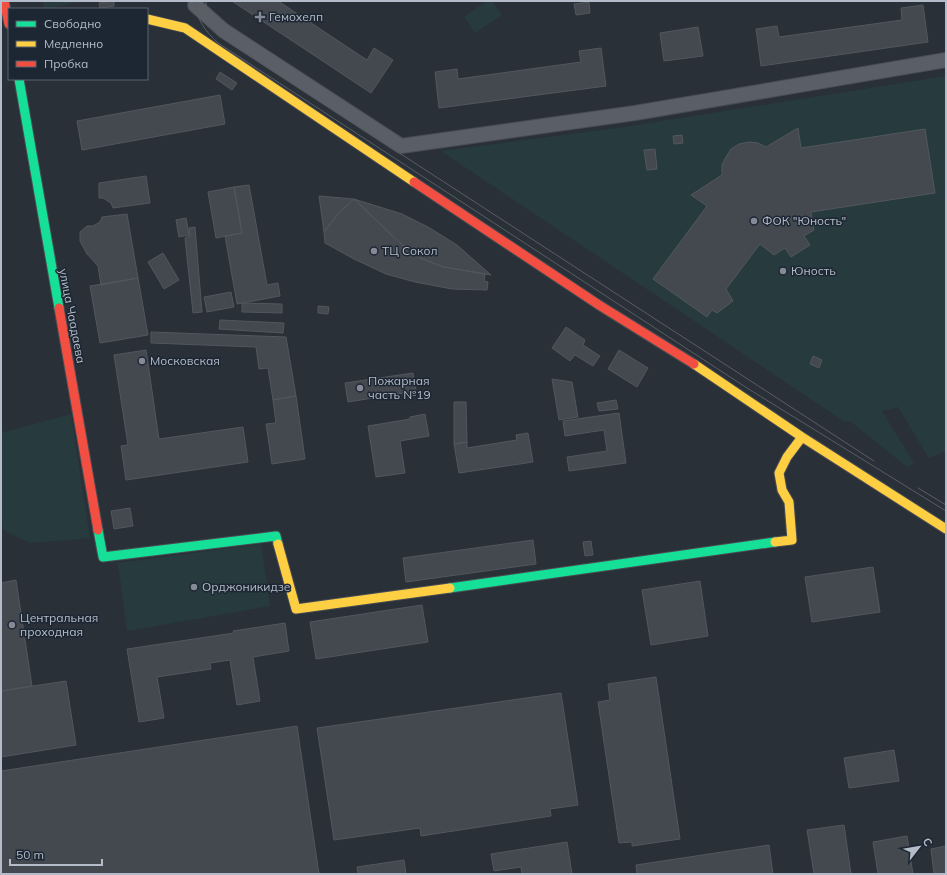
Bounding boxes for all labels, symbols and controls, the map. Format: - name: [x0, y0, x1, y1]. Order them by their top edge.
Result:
- legend: [8, 8, 148, 80]
- place label: Гемохелп: [269, 9, 323, 24]
- marker: Гемохелп: [254, 11, 266, 23]
- text: Свободно: [44, 16, 101, 31]
- text: Медленно: [44, 36, 103, 51]
- text: Пробка: [44, 56, 88, 71]
- place label: ФОК "Юность": [762, 213, 846, 228]
- marker: ФОК "Юность": [749, 216, 759, 226]
- place label: ТЦ Сокол: [382, 243, 437, 258]
- marker: ТЦ Сокол: [369, 246, 379, 256]
- place label: Юность: [791, 263, 836, 278]
- marker: Юность: [778, 266, 788, 276]
- street label: улица Чаадаева: [56, 267, 89, 365]
- place label: Московская: [150, 353, 220, 368]
- marker: Московская: [137, 356, 147, 366]
- place label: Пожарная часть №19: [368, 373, 431, 402]
- marker: Пожарная часть №19: [355, 383, 365, 393]
- place label: Орджоникидзе: [202, 579, 291, 594]
- marker: Орджоникидзе: [189, 582, 199, 592]
- place label: Центральная проходная: [20, 610, 98, 639]
- marker: Центральная проходная: [7, 620, 17, 630]
- north arrow: [899, 827, 939, 867]
- text: С: [920, 835, 936, 849]
- scale bar: [10, 841, 102, 867]
- text: 50 m: [16, 847, 44, 862]

